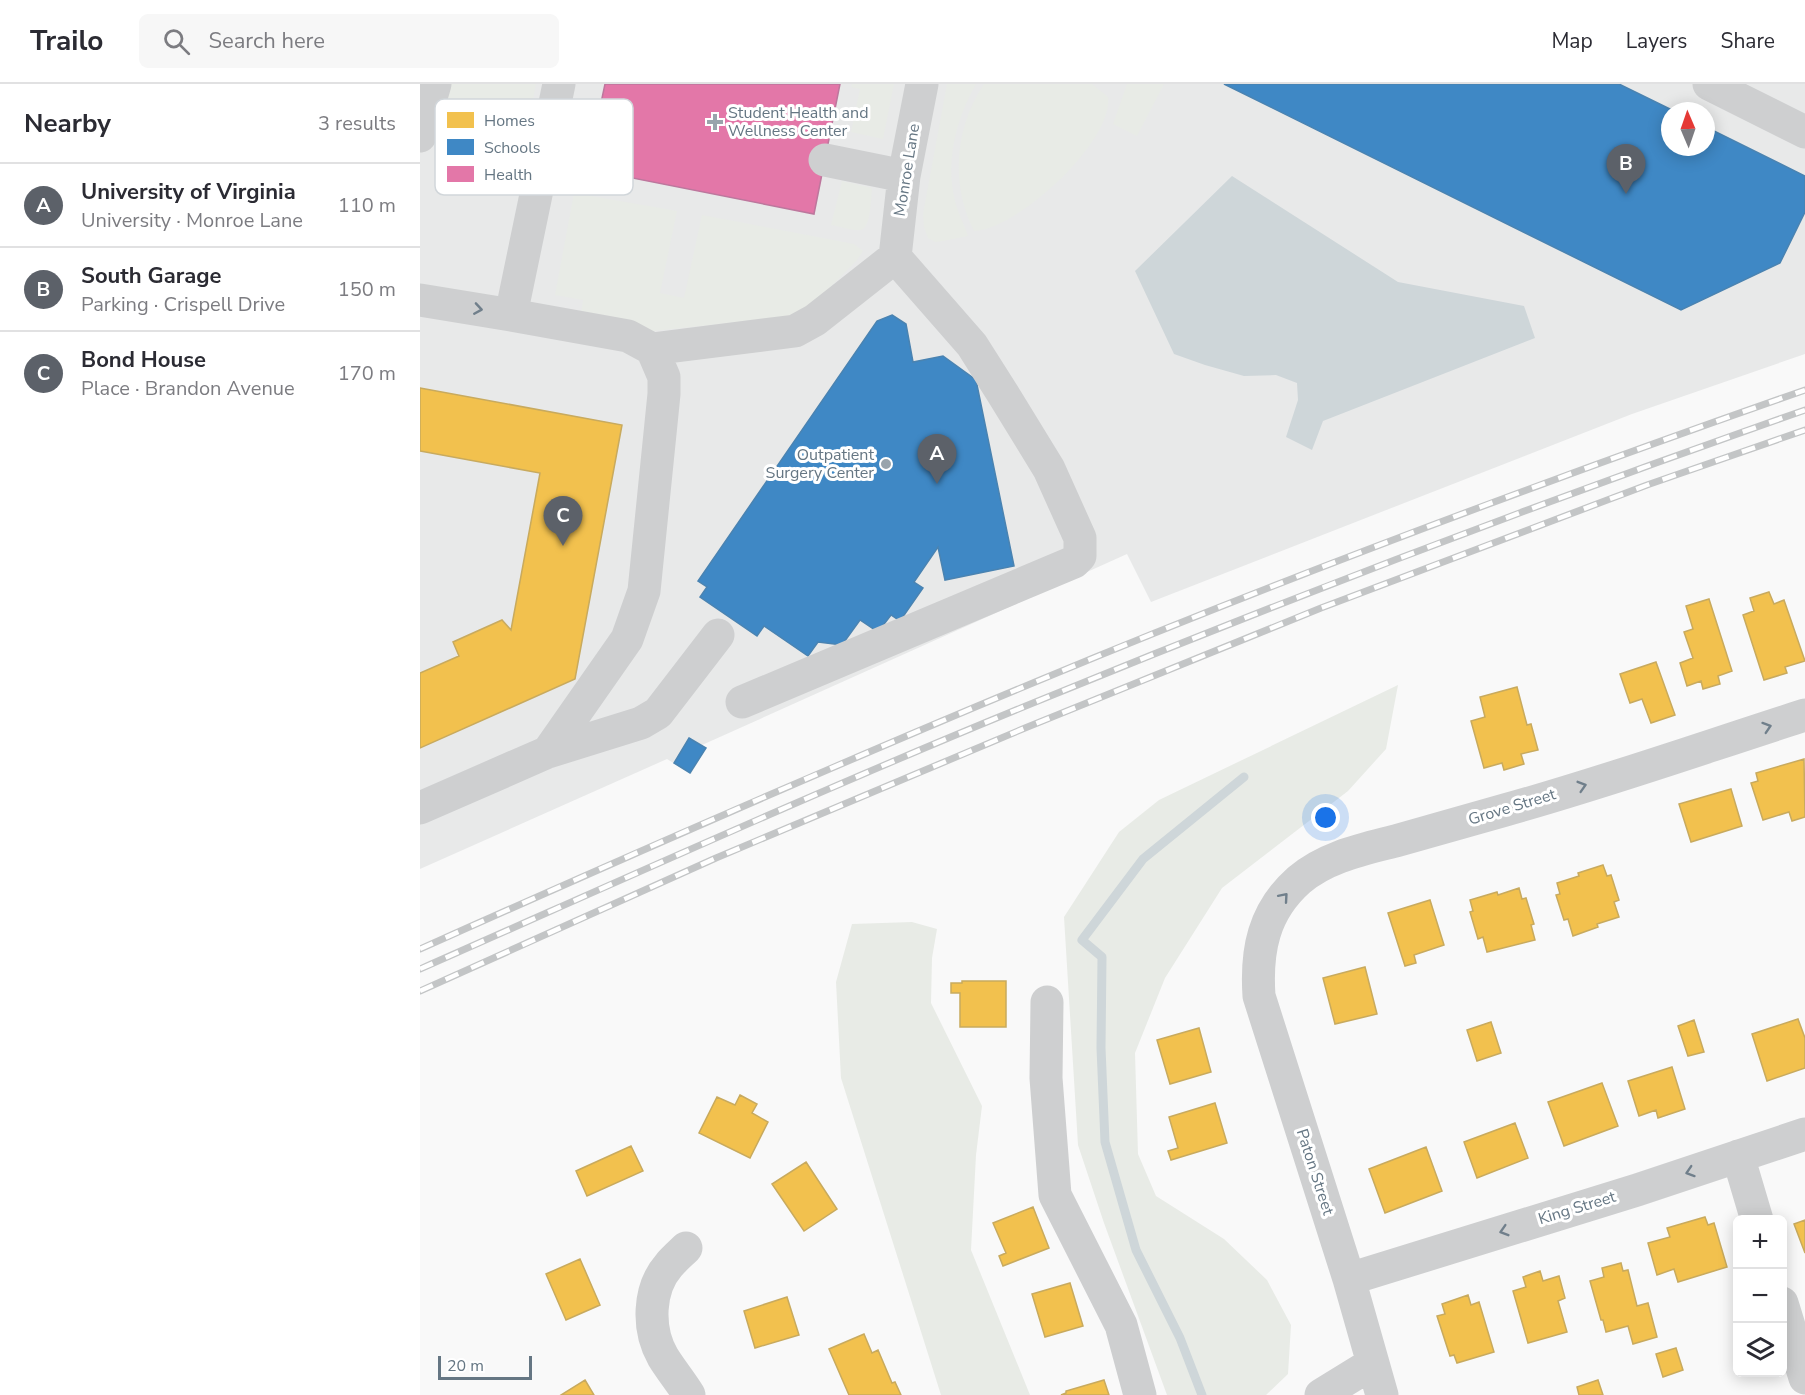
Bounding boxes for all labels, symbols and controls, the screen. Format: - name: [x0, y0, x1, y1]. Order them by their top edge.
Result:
- search box: [139, 14, 559, 68]
- text: Trailo: [30, 22, 103, 60]
- icon: search: [160, 25, 193, 58]
- text: Search here: [208, 26, 325, 56]
- text: Map: [1551, 27, 1593, 55]
- text: Layers: [1626, 27, 1687, 55]
- text: Share: [1720, 27, 1775, 55]
- legend: [435, 99, 633, 195]
- place label: Student Health and Wellness Center: [728, 102, 869, 142]
- north arrow: [1661, 102, 1715, 156]
- text: Nearby: [24, 106, 111, 141]
- text: 3 results: [318, 110, 396, 137]
- text: Homes: [484, 110, 535, 132]
- marker: Student Health and Wellness Center: [706, 113, 724, 131]
- street label: Monroe Lane: [889, 122, 925, 218]
- text: Schools: [484, 137, 540, 159]
- pin: B: [1606, 144, 1646, 194]
- text: Health: [484, 164, 532, 186]
- text: University of Virginia: [81, 177, 296, 207]
- text: A: [36, 192, 51, 219]
- text: 110 m: [338, 192, 396, 219]
- text: University · Monroe Lane: [81, 207, 303, 234]
- text: South Garage: [81, 261, 222, 291]
- text: B: [37, 276, 50, 303]
- text: 150 m: [338, 276, 396, 303]
- text: Parking · Crispell Drive: [81, 291, 285, 318]
- one-way arrow: [472, 302, 482, 315]
- text: Bond House: [81, 345, 206, 375]
- text: C: [37, 360, 50, 387]
- text: 170 m: [338, 360, 396, 387]
- text: Place · Brandon Avenue: [81, 375, 295, 402]
- pin: A: [918, 434, 956, 484]
- place label: Outpatient Surgery Center: [766, 444, 874, 484]
- marker: Outpatient Surgery Center: [879, 457, 893, 471]
- pin: C: [544, 496, 582, 546]
- one-way arrow: [1761, 722, 1772, 734]
- one-way arrow: [1576, 781, 1586, 793]
- street label: Grove Street: [1466, 783, 1559, 831]
- your location: [1311, 803, 1340, 832]
- one-way arrow: [1277, 892, 1288, 903]
- street label: Paton Street: [1291, 1126, 1339, 1218]
- one-way arrow: [1685, 1165, 1696, 1178]
- street label: King Street: [1536, 1186, 1619, 1230]
- map controls: [1733, 1215, 1787, 1377]
- button: +: [1733, 1215, 1787, 1269]
- one-way arrow: [1499, 1224, 1510, 1236]
- button: −: [1733, 1269, 1787, 1323]
- button: layers: [1733, 1323, 1787, 1377]
- scale bar: [438, 1353, 532, 1380]
- text: 20 m: [447, 1355, 484, 1377]

